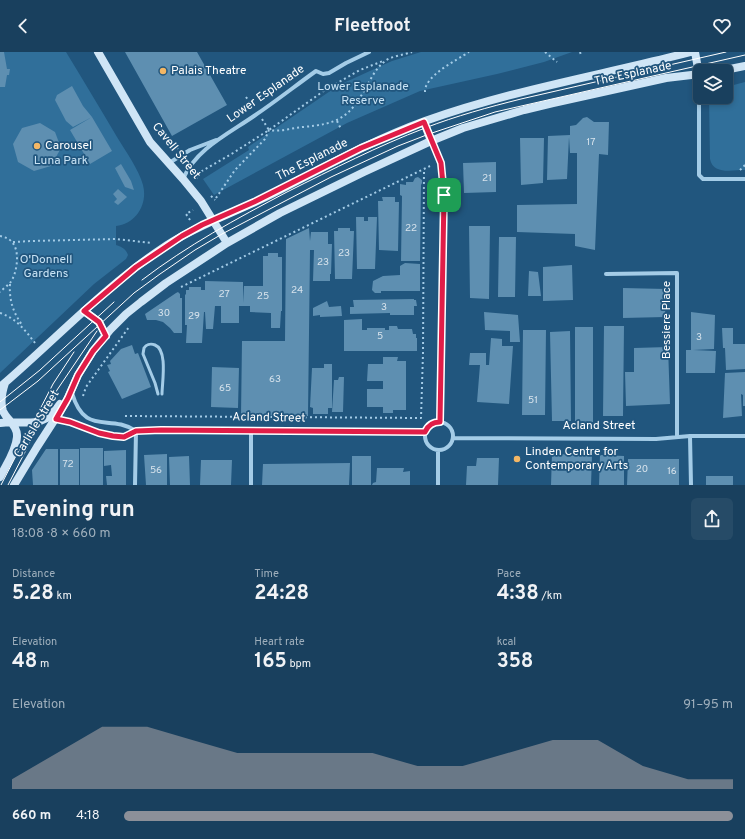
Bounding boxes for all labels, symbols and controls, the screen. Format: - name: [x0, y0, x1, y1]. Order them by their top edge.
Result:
- icon: back: [12, 15, 34, 37]
- text: Fleetfoot: [334, 15, 411, 38]
- icon: heart: [711, 15, 733, 37]
- street label: The Esplanade: [593, 58, 673, 90]
- street label: Lower Esplanade: [224, 61, 308, 127]
- place label: Palais Theatre: [171, 63, 246, 79]
- map controls: [693, 64, 733, 104]
- button: layers: [693, 64, 733, 104]
- marker: Palais Theatre: [158, 66, 168, 76]
- park label: Lower Esplanade Reserve: [317, 79, 409, 109]
- street label: Cavell Street: [148, 119, 204, 183]
- street label: The Esplanade: [273, 135, 351, 185]
- house number: 17: [587, 136, 595, 149]
- place label: Carousel: [45, 138, 92, 154]
- marker: Carousel: [32, 141, 42, 151]
- park label: Luna Park: [34, 153, 88, 169]
- house number: 21: [482, 172, 492, 185]
- pin: [427, 178, 461, 212]
- icon: arrive: [433, 184, 455, 206]
- house number: 22: [405, 222, 417, 235]
- house number: 23: [338, 247, 350, 260]
- park label: O'Donnell Gardens: [20, 252, 72, 282]
- house number: 23: [317, 256, 329, 269]
- street label: Bessiere Place: [659, 281, 675, 359]
- house number: 24: [291, 284, 303, 297]
- house number: 27: [218, 288, 230, 301]
- house number: 25: [257, 290, 269, 303]
- house number: 3: [381, 301, 387, 314]
- house number: 30: [158, 307, 170, 320]
- house number: 29: [188, 310, 200, 323]
- house number: 5: [377, 330, 383, 343]
- house number: 3: [696, 331, 702, 344]
- house number: 63: [269, 373, 281, 386]
- house number: 65: [219, 382, 231, 395]
- street label: Carlisle Street: [11, 387, 63, 461]
- house number: 51: [528, 394, 538, 407]
- street label: Acland Street: [232, 409, 306, 427]
- street label: Acland Street: [562, 418, 636, 434]
- place label: Linden Centre for Contemporary Arts: [525, 444, 628, 474]
- marker: Linden Centre for Contemporary Arts: [512, 454, 522, 464]
- house number: 72: [62, 458, 74, 471]
- house number: 20: [636, 463, 648, 476]
- house number: 56: [150, 464, 162, 477]
- house number: 16: [667, 465, 677, 478]
- text: Evening run: [12, 497, 135, 524]
- button: share: [691, 498, 733, 540]
- text: 18:08 · 8 × 660 m: [12, 526, 111, 542]
- text: Distance: [12, 567, 55, 581]
- text: Time: [254, 567, 279, 581]
- text: Pace: [497, 567, 521, 581]
- text: 5.28: [12, 581, 54, 607]
- text: 24:28: [254, 581, 309, 607]
- text: 4:38: [497, 581, 539, 607]
- text: km: [54, 589, 72, 603]
- text: /km: [539, 589, 562, 603]
- text: Elevation: [12, 635, 57, 649]
- text: Heart rate: [254, 635, 305, 649]
- text: kcal: [497, 635, 516, 649]
- text: 48: [12, 649, 37, 675]
- text: 165: [254, 649, 287, 675]
- text: 358: [497, 649, 533, 675]
- text: m: [37, 657, 49, 671]
- text: bpm: [287, 657, 311, 671]
- text: Elevation: [12, 697, 65, 713]
- text: 91–95 m: [683, 697, 733, 713]
- text: 660 m: [12, 808, 51, 824]
- text: 4:18: [76, 808, 100, 824]

